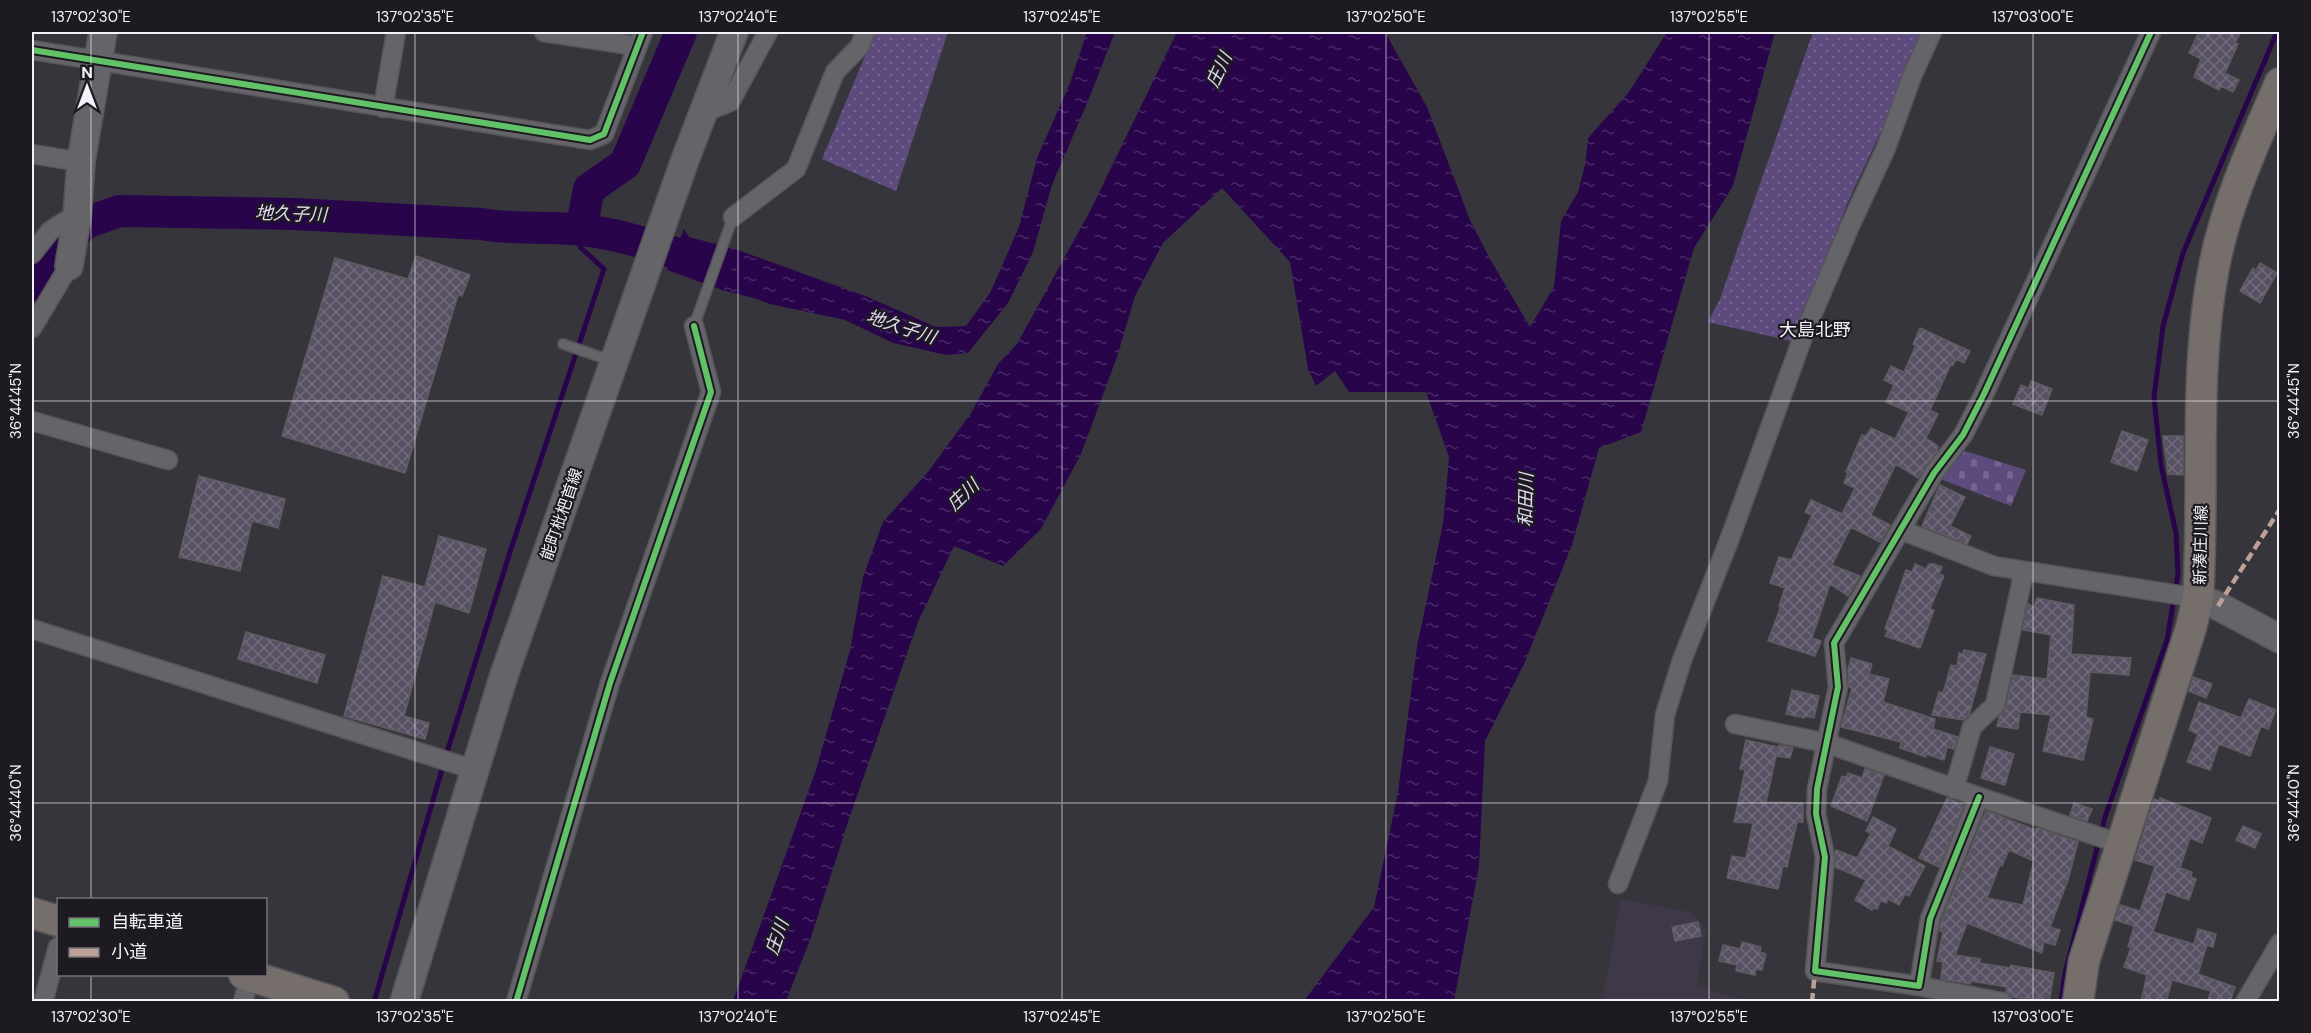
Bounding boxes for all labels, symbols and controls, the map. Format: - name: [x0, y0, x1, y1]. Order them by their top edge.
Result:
- text: 137°02'30"E: [51, 7, 131, 27]
- text: 137°02'35"E: [376, 7, 454, 27]
- text: 137°02'40"E: [699, 7, 778, 27]
- text: 137°02'45"E: [1023, 7, 1101, 27]
- text: 137°02'50"E: [1346, 7, 1426, 27]
- text: 137°02'55"E: [1670, 7, 1748, 27]
- text: 137°03'00"E: [1992, 7, 2074, 27]
- water label: 庄川: [1201, 47, 1238, 91]
- north arrow: [57, 57, 117, 117]
- text: N: [81, 62, 93, 83]
- water label: 地久子川: [255, 201, 329, 227]
- water label: 地久子川: [863, 304, 941, 350]
- district label: 大島北野: [1779, 318, 1851, 342]
- text: 36°44'45"N: [6, 363, 26, 439]
- text: 36°44'45"N: [2284, 363, 2304, 439]
- street label: 能町枇杷首線: [536, 465, 587, 563]
- water label: 和田川: [1514, 471, 1539, 527]
- water label: 庄川: [942, 472, 986, 516]
- street label: 新湊庄川線: [2189, 505, 2212, 585]
- text: 36°44'40"N: [6, 764, 26, 842]
- text: 36°44'40"N: [2284, 764, 2304, 842]
- legend: [57, 898, 267, 976]
- text: 自転車道: [111, 910, 183, 934]
- water label: 庄川: [760, 914, 795, 958]
- text: 小道: [111, 940, 147, 964]
- text: 137°02'30"E: [51, 1007, 131, 1027]
- text: 137°02'35"E: [376, 1007, 454, 1027]
- text: 137°02'40"E: [699, 1007, 778, 1027]
- text: 137°02'45"E: [1023, 1007, 1101, 1027]
- text: 137°02'50"E: [1346, 1007, 1426, 1027]
- text: 137°02'55"E: [1670, 1007, 1748, 1027]
- text: 137°03'00"E: [1992, 1007, 2074, 1027]

